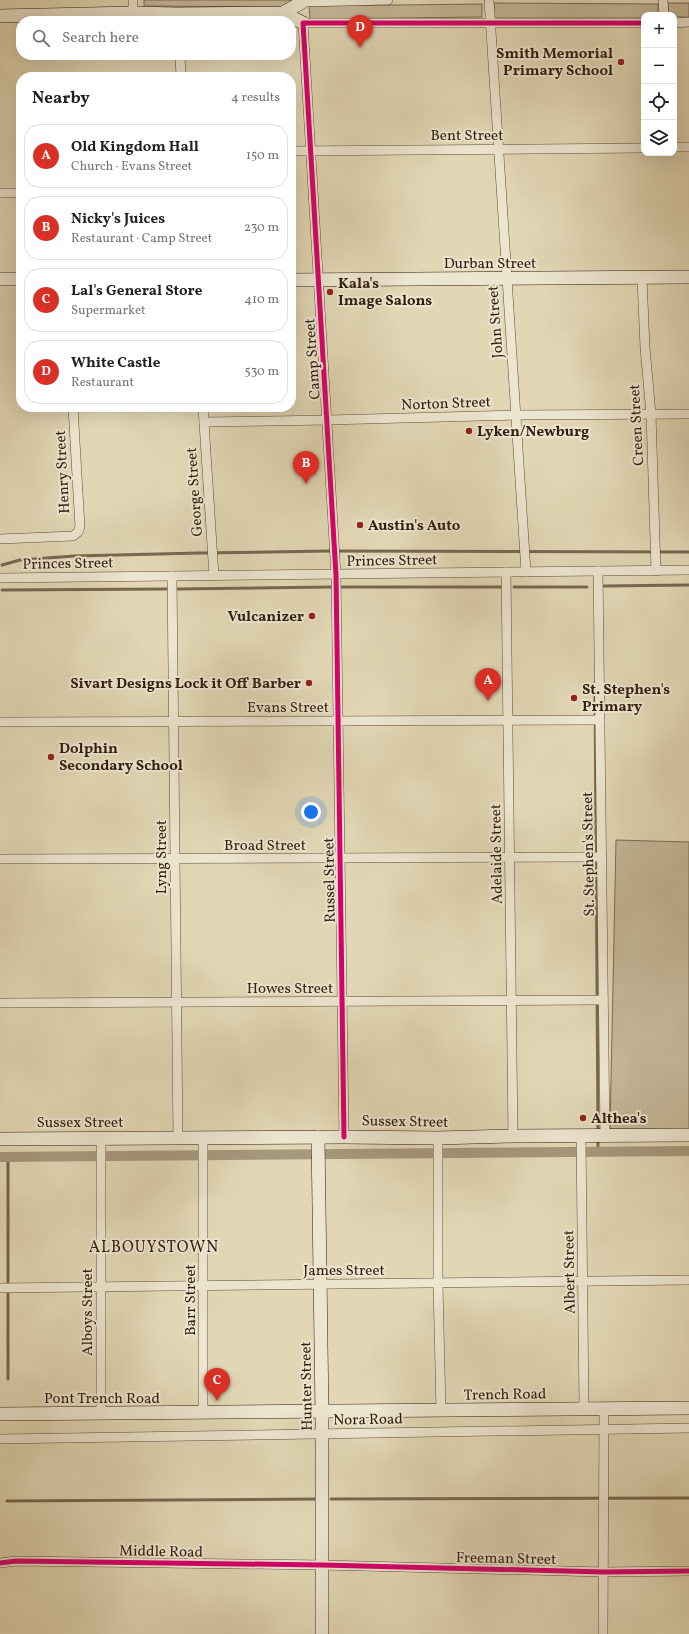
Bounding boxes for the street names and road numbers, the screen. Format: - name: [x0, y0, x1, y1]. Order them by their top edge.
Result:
- street label: Bent Street: [431, 126, 504, 147]
- street label: Durban Street: [444, 254, 536, 275]
- street label: John Street: [483, 285, 510, 359]
- street label: Camp Street: [300, 318, 327, 400]
- street label: Creen Street: [625, 384, 650, 466]
- street label: Norton Street: [401, 392, 491, 417]
- street label: Henry Street: [51, 430, 76, 514]
- street label: George Street: [182, 447, 209, 537]
- street label: Princes Street: [346, 550, 438, 573]
- street label: Princes Street: [22, 553, 114, 576]
- street label: Evans Street: [247, 698, 329, 719]
- street label: St. Stephen's Street: [578, 791, 601, 917]
- street label: Adelaide Street: [486, 804, 509, 904]
- street label: Lyng Street: [152, 820, 173, 894]
- street label: Broad Street: [224, 836, 306, 857]
- street label: Russel Street: [319, 837, 342, 923]
- street label: Howes Street: [247, 979, 333, 1000]
- street label: Sussex Street: [361, 1111, 449, 1134]
- street label: Sussex Street: [37, 1113, 123, 1134]
- street label: Albert Street: [559, 1230, 582, 1314]
- street label: James Street: [303, 1261, 385, 1282]
- street label: Barr Street: [181, 1264, 202, 1336]
- street label: Alboys Street: [78, 1268, 99, 1356]
- street label: Hunter Street: [296, 1341, 319, 1431]
- street label: Trench Road: [464, 1384, 547, 1407]
- street label: Pont Trench Road: [44, 1389, 160, 1410]
- street label: Nora Road: [333, 1409, 403, 1432]
- street label: Middle Road: [119, 1541, 203, 1564]
- street label: Freeman Street: [456, 1548, 556, 1571]

